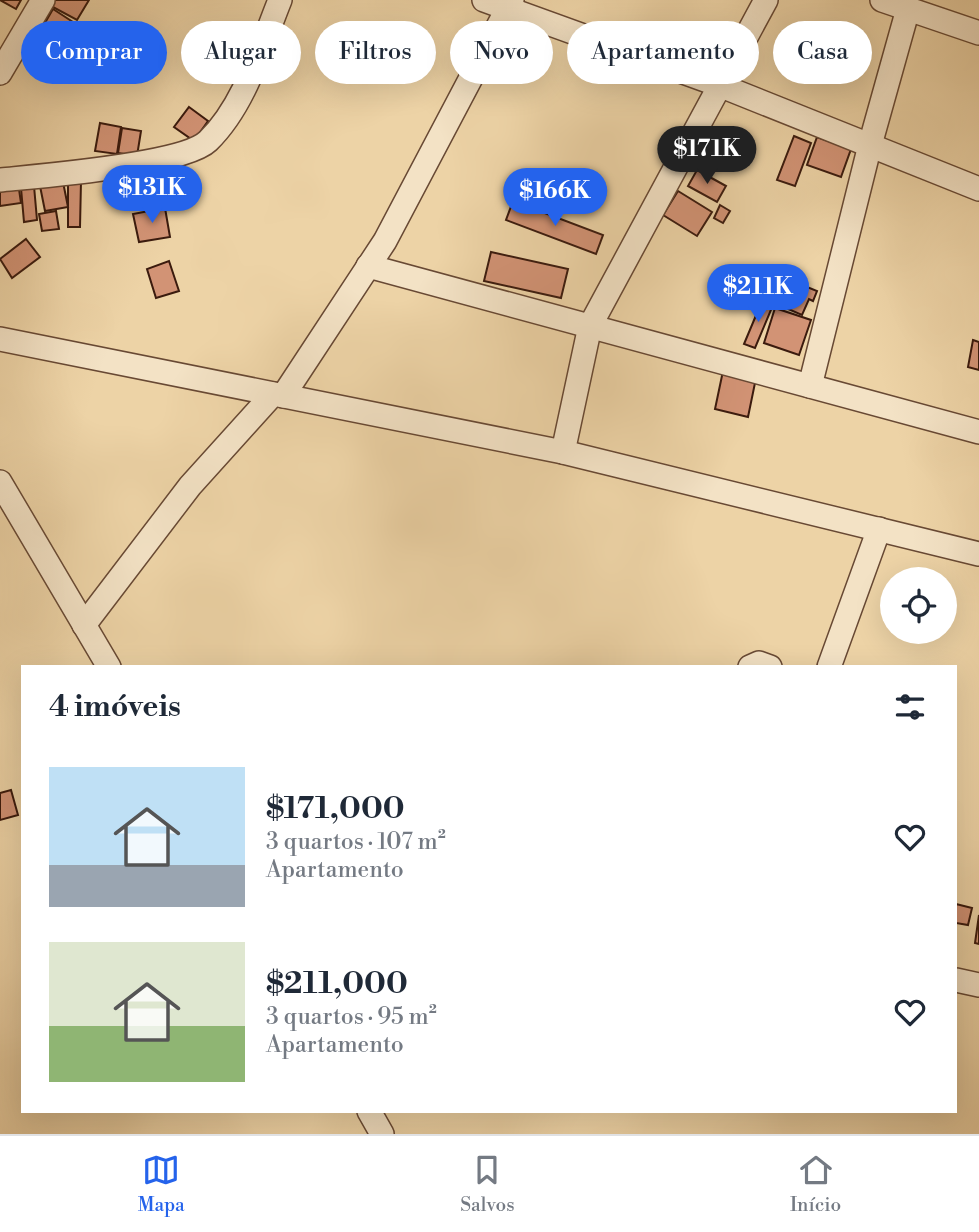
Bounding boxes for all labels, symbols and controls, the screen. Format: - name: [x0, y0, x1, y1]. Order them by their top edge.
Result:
- chip: Comprar: [21, 21, 167, 84]
- chip: Alugar: [181, 21, 301, 84]
- chip: Filtros: [315, 21, 436, 84]
- chip: Novo: [450, 21, 553, 84]
- chip: Apartamento: [567, 21, 759, 84]
- chip: Casa: [773, 21, 872, 84]
- pin: $171K: [658, 127, 756, 186]
- text: $171K: [673, 135, 741, 163]
- pin: $131K: [103, 166, 201, 225]
- pin: $166K: [506, 168, 604, 228]
- text: $131K: [118, 174, 186, 202]
- text: $166K: [519, 177, 591, 205]
- pin: $211K: [709, 264, 807, 324]
- text: $211K: [723, 273, 793, 301]
- map controls: [880, 567, 957, 644]
- button: locate: [880, 567, 957, 644]
- text: 4 imóveis: [49, 688, 181, 726]
- icon: filters: [891, 688, 929, 726]
- text: $171,000: [266, 790, 405, 828]
- icon: home: [105, 795, 189, 879]
- icon: heart: [891, 818, 929, 856]
- text: 3 quartos · 107 m²: [266, 828, 446, 856]
- text: Apartamento: [266, 856, 404, 884]
- text: $211,000: [266, 965, 408, 1003]
- icon: home: [105, 970, 189, 1054]
- icon: heart: [891, 993, 929, 1031]
- text: 3 quartos · 95 m²: [266, 1003, 437, 1031]
- text: Apartamento: [266, 1031, 404, 1059]
- tab: Mapa: [138, 1151, 185, 1217]
- tab: Salvos: [460, 1151, 514, 1217]
- tab: Início: [790, 1151, 841, 1217]

